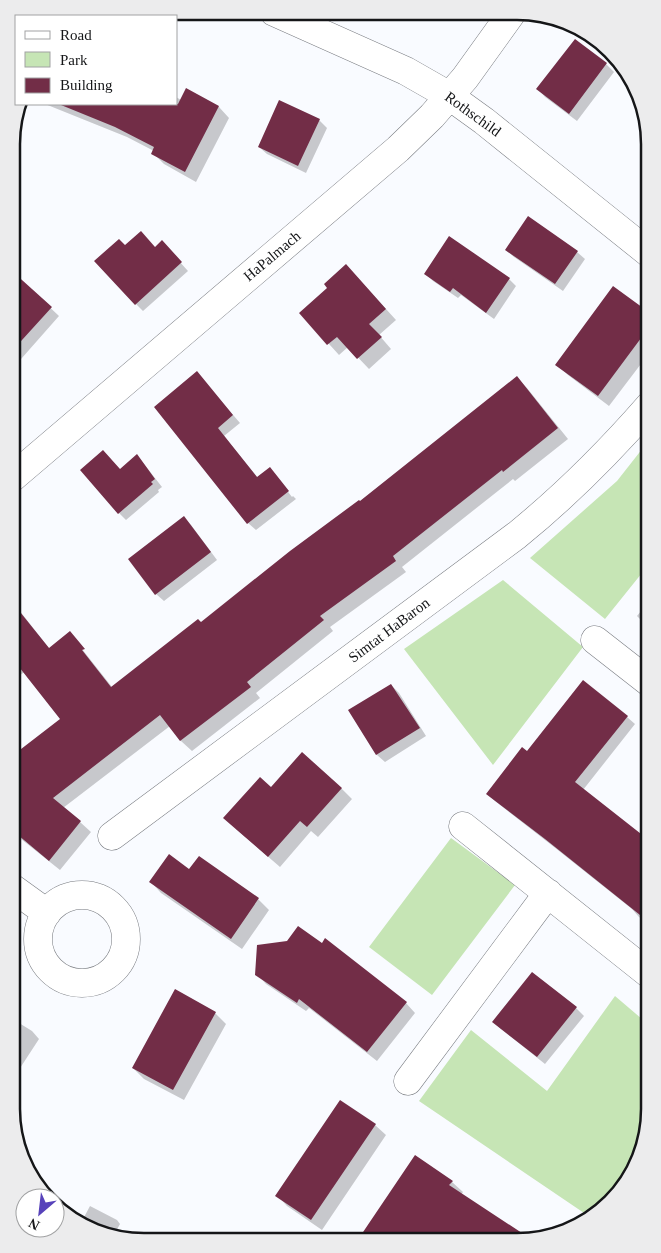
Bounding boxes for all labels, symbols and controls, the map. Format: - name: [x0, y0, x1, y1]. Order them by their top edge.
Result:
- legend: [15, 15, 178, 105]
- text: Road: [60, 27, 92, 43]
- text: Park: [60, 52, 88, 68]
- text: Building: [60, 77, 113, 93]
- street label: Rothschild: [442, 88, 504, 140]
- street label: HaPalmach: [240, 227, 304, 284]
- street label: Simtat HaBaron: [345, 594, 433, 666]
- north arrow: [15, 1188, 65, 1238]
- text: N: [26, 1215, 42, 1233]

